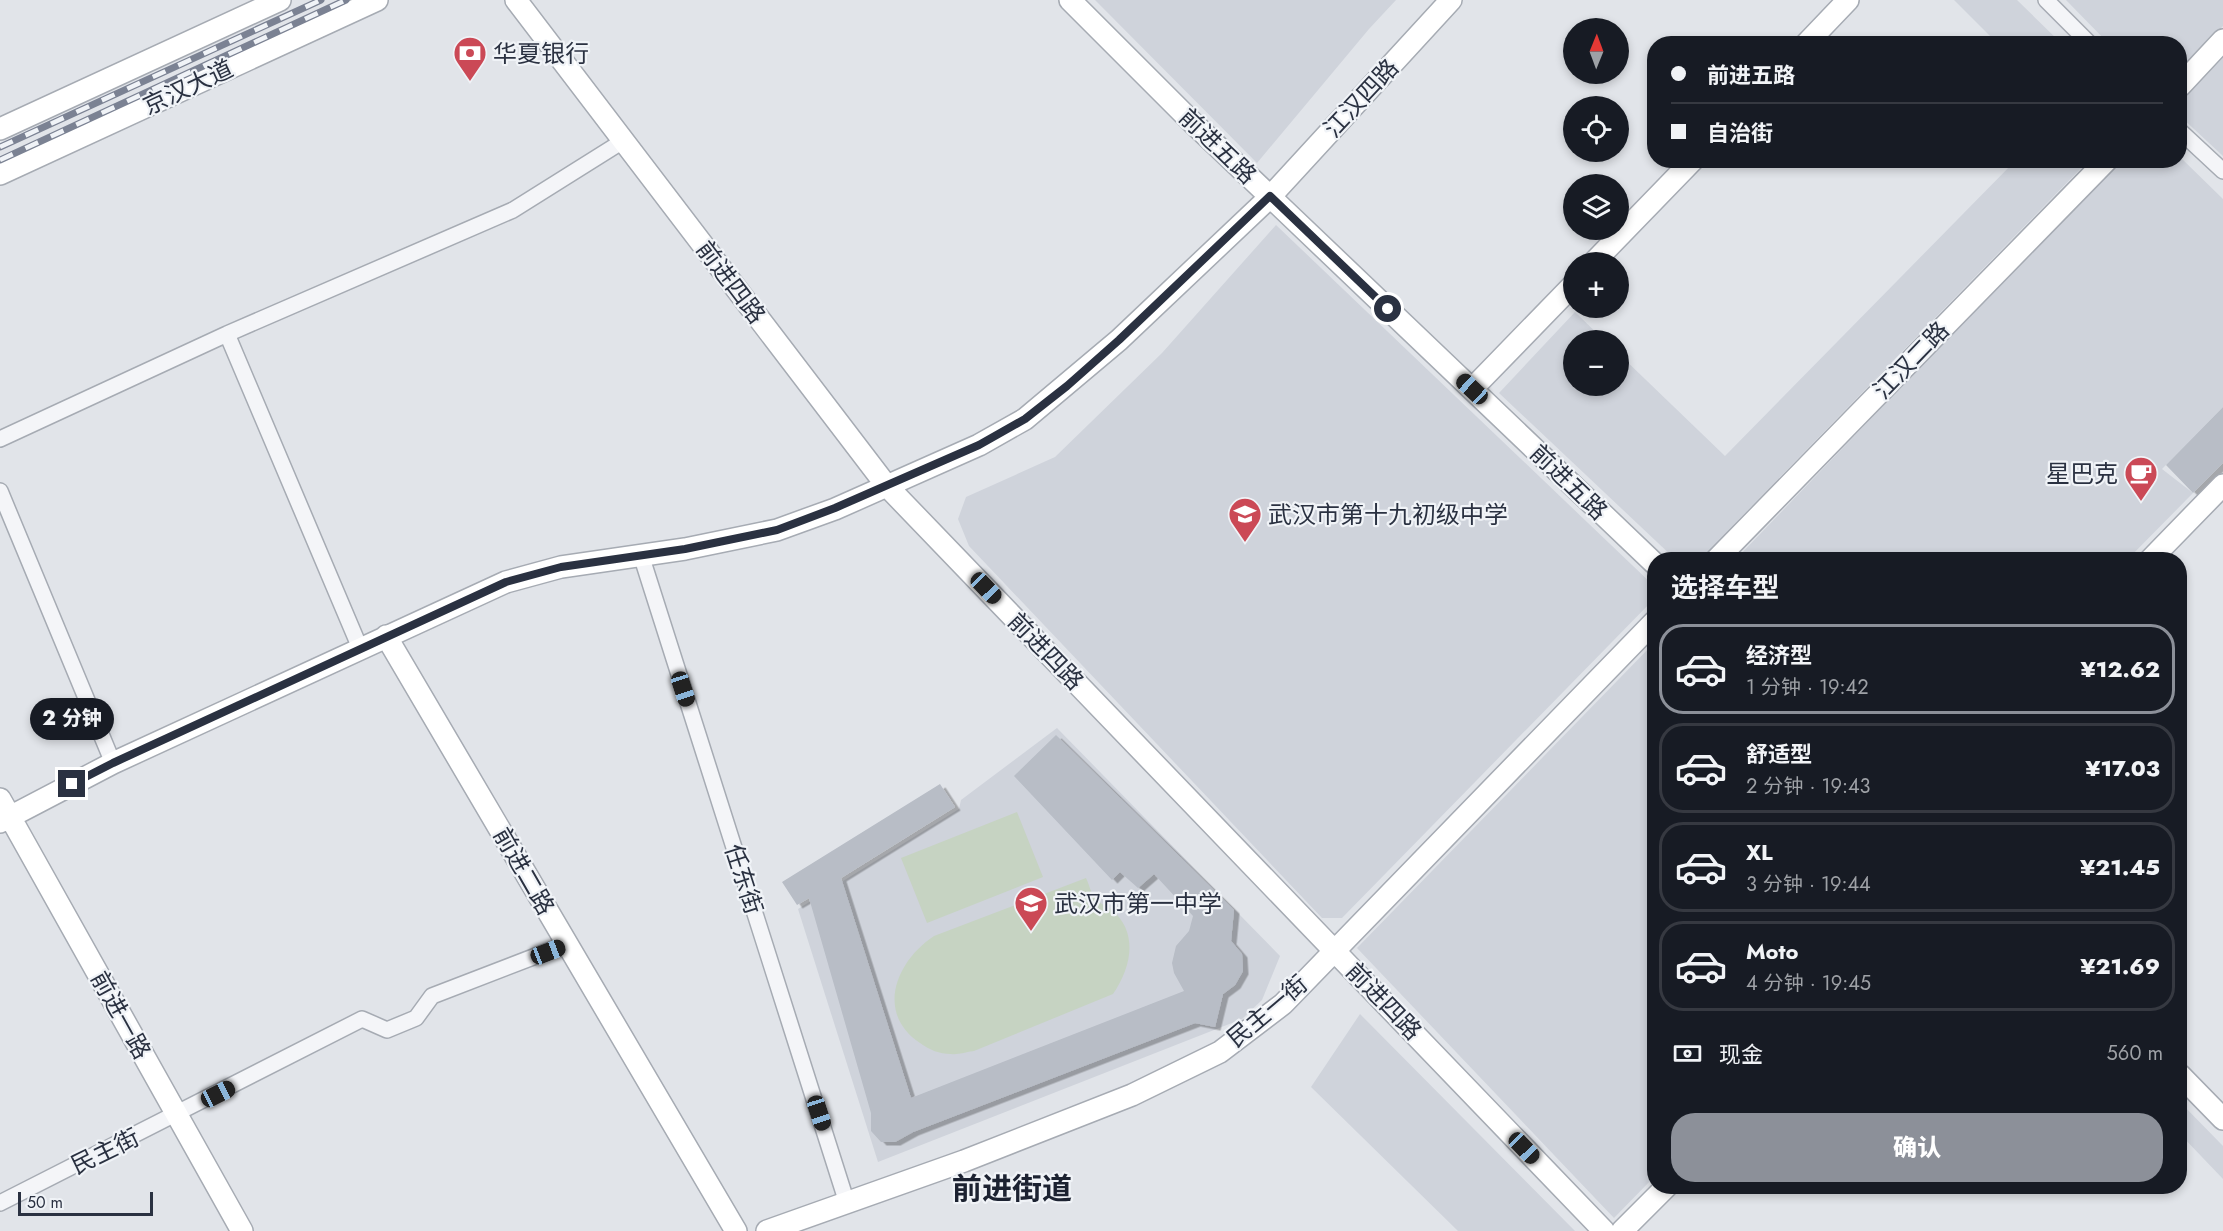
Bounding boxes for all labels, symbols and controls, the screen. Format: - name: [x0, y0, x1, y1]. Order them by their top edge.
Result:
- north arrow: [1563, 18, 1629, 84]
- map controls: [1563, 18, 1629, 396]
- bank icon: 华夏银行: [452, 35, 488, 82]
- place label: 华夏银行: [493, 36, 589, 71]
- street label: 京汉大道: [137, 51, 239, 123]
- street label: 江汉四路: [1315, 51, 1407, 145]
- text: 前进五路: [1707, 59, 1795, 91]
- button: locate: [1563, 96, 1629, 162]
- street label: 前进五路: [1171, 100, 1265, 192]
- text: 自治街: [1707, 117, 1773, 149]
- button: layers: [1563, 174, 1629, 240]
- street label: 前进四路: [688, 233, 774, 331]
- button: +: [1563, 252, 1629, 318]
- route start: [1374, 295, 1401, 322]
- street label: 江汉二路: [1865, 313, 1957, 407]
- button: −: [1563, 330, 1629, 396]
- car: [1453, 370, 1491, 408]
- street label: 前进五路: [1522, 436, 1616, 528]
- cafe icon: 星巴克: [2123, 455, 2159, 502]
- place label: 星巴克: [2046, 456, 2118, 491]
- school or university icon: 武汉市第十九初级中学: [1227, 496, 1263, 543]
- place label: 武汉市第十九初级中学: [1268, 497, 1508, 532]
- text: 选择车型: [1671, 568, 1779, 607]
- car: [967, 569, 1005, 607]
- street label: 前进四路: [1000, 604, 1092, 698]
- text: 经济型: [1746, 639, 1812, 671]
- icon: car: [1674, 642, 1728, 696]
- text: ¥12.62: [2081, 653, 2160, 685]
- car: [669, 669, 697, 709]
- text: 1 分钟 · 19:42: [1746, 673, 1869, 702]
- callout: 2 分钟: [30, 697, 114, 739]
- text: 2 分钟: [42, 704, 102, 733]
- text: 舒适型: [1746, 738, 1812, 770]
- icon: car: [1674, 741, 1728, 795]
- text: ¥17.03: [2085, 752, 2160, 784]
- route end: [58, 770, 85, 797]
- text: 2 分钟 · 19:43: [1746, 772, 1870, 801]
- street label: 前进二路: [485, 821, 563, 921]
- text: XL: [1746, 836, 1773, 868]
- street label: 任东街: [716, 839, 772, 919]
- icon: car: [1674, 840, 1728, 894]
- text: ¥21.45: [2080, 851, 2160, 883]
- text: 3 分钟 · 19:44: [1746, 870, 1871, 899]
- school or university icon: 武汉市第一中学: [1013, 885, 1049, 932]
- place label: 武汉市第一中学: [1054, 886, 1222, 921]
- text: Moto: [1746, 935, 1799, 967]
- car: [528, 937, 568, 967]
- icon: car: [1674, 939, 1728, 993]
- text: ¥21.69: [2080, 950, 2160, 982]
- street label: 前进四路: [1338, 954, 1430, 1048]
- street label: 前进一路: [82, 965, 160, 1065]
- street label: 民主一街: [1219, 967, 1315, 1055]
- text: 4 分钟 · 19:45: [1746, 969, 1871, 998]
- icon: cash: [1671, 1037, 1704, 1070]
- text: 现金: [1719, 1038, 1763, 1070]
- text: 560 m: [2107, 1039, 2163, 1068]
- car: [198, 1078, 238, 1110]
- car: [805, 1093, 833, 1133]
- button: 确认: [1671, 1113, 2163, 1182]
- street label: 民主街: [65, 1119, 145, 1183]
- car: [1505, 1129, 1543, 1167]
- district label: 前进街道: [952, 1167, 1072, 1210]
- scale bar: [18, 1189, 153, 1216]
- text: 50 m: [27, 1191, 63, 1214]

